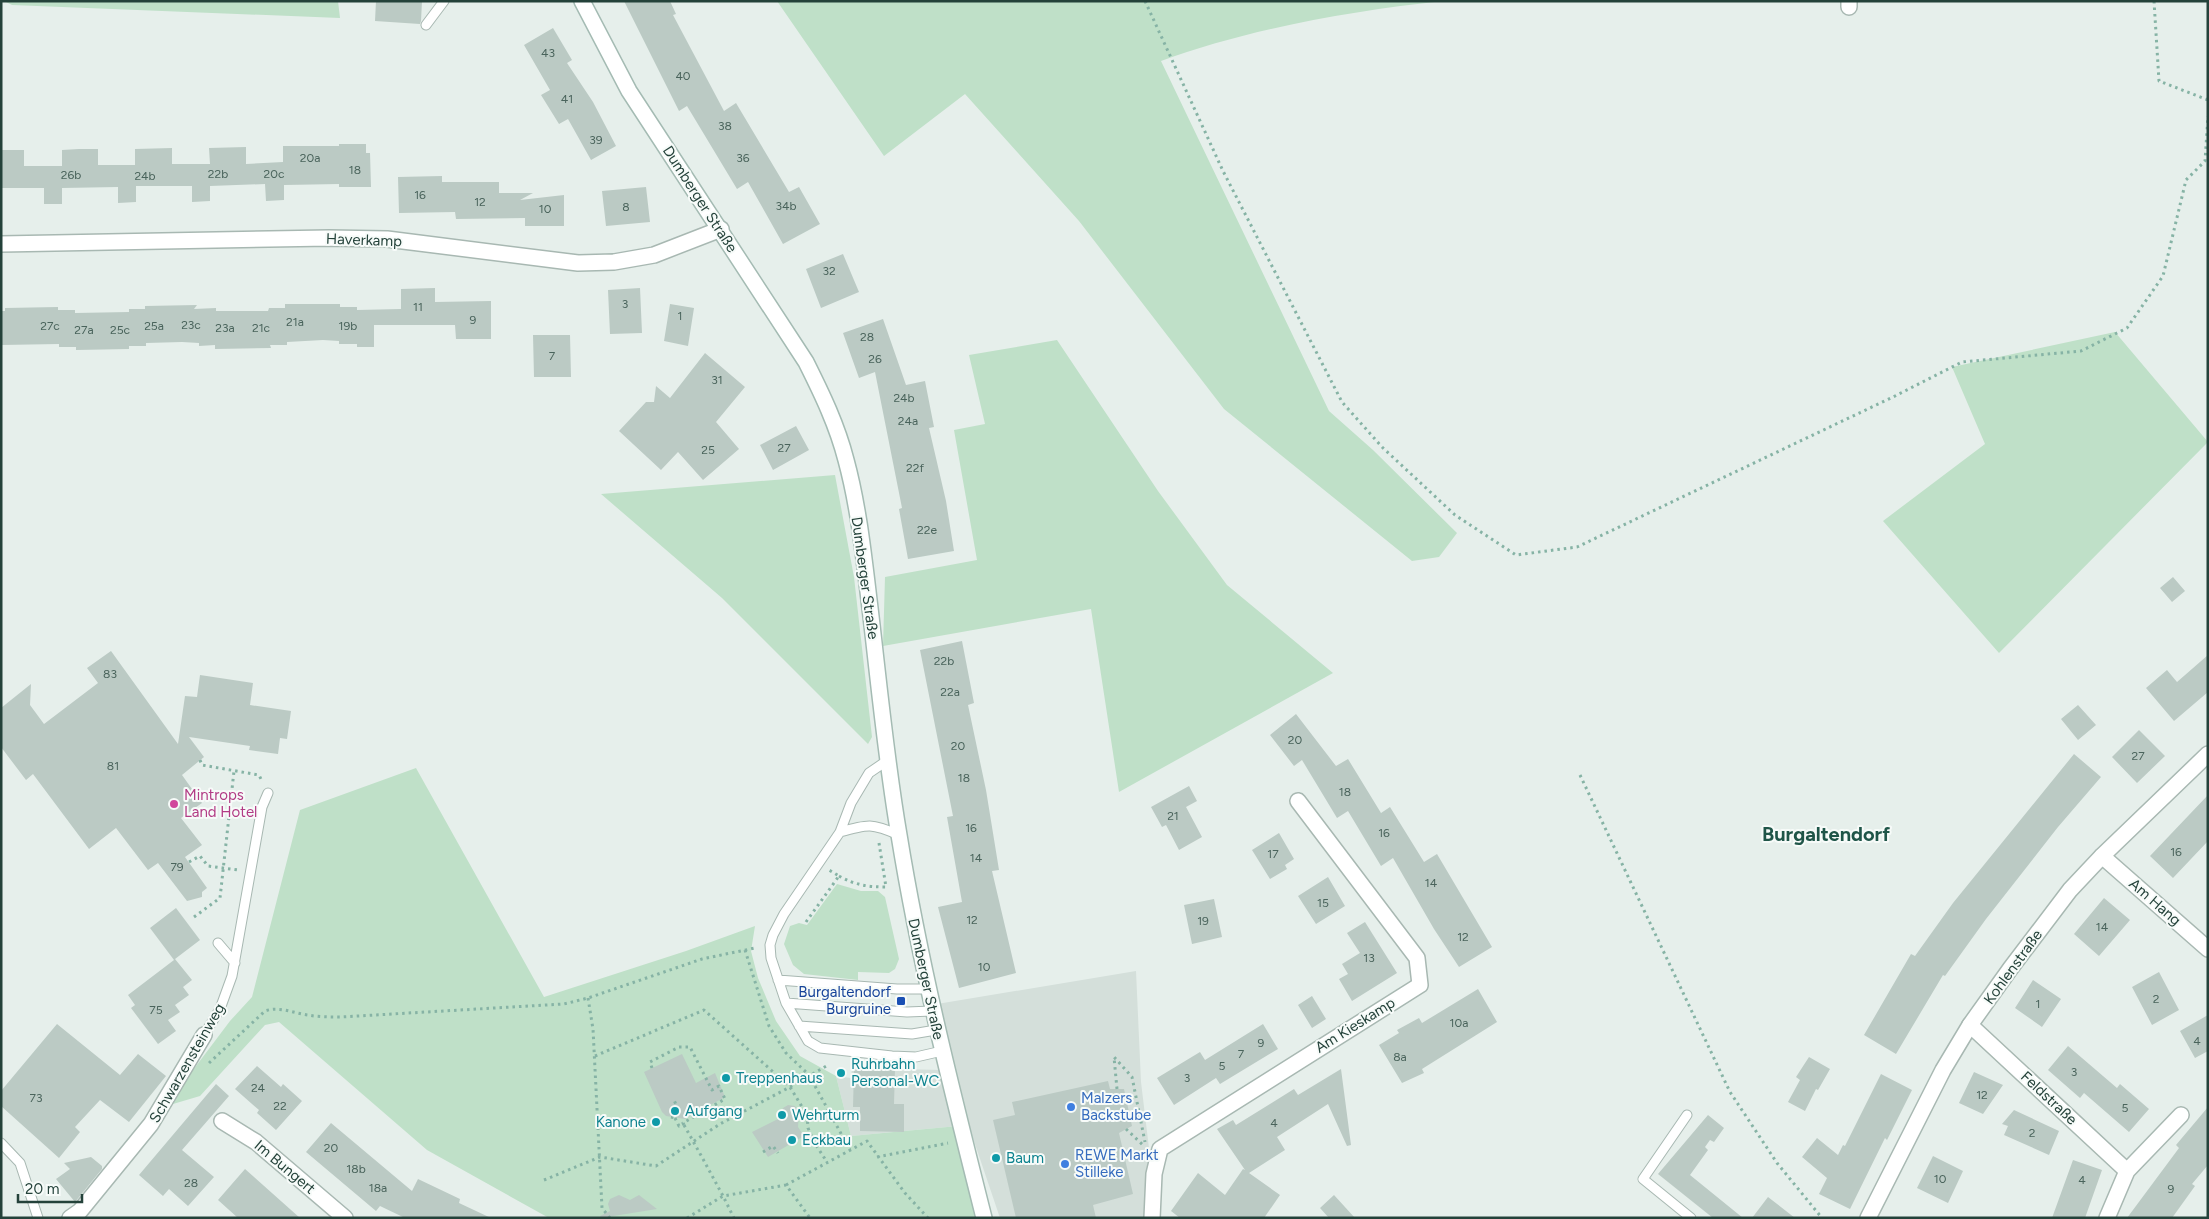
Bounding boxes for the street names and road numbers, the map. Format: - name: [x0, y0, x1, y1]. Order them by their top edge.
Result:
- street label: Dumberger Straße: [659, 142, 741, 256]
- street label: Haverkamp: [326, 230, 402, 250]
- street label: Dumberger Straße: [847, 516, 883, 640]
- street label: Am Hang: [2125, 875, 2185, 929]
- street label: Dumberger Straße: [904, 917, 948, 1041]
- street label: Kohlenstraße: [1980, 926, 2046, 1008]
- street label: Am Kieskamp: [1312, 993, 1398, 1057]
- street label: Schwarzensteinweg: [145, 1000, 229, 1126]
- street label: Feldstraße: [2017, 1067, 2081, 1129]
- street label: Im Bungert: [251, 1136, 319, 1198]

